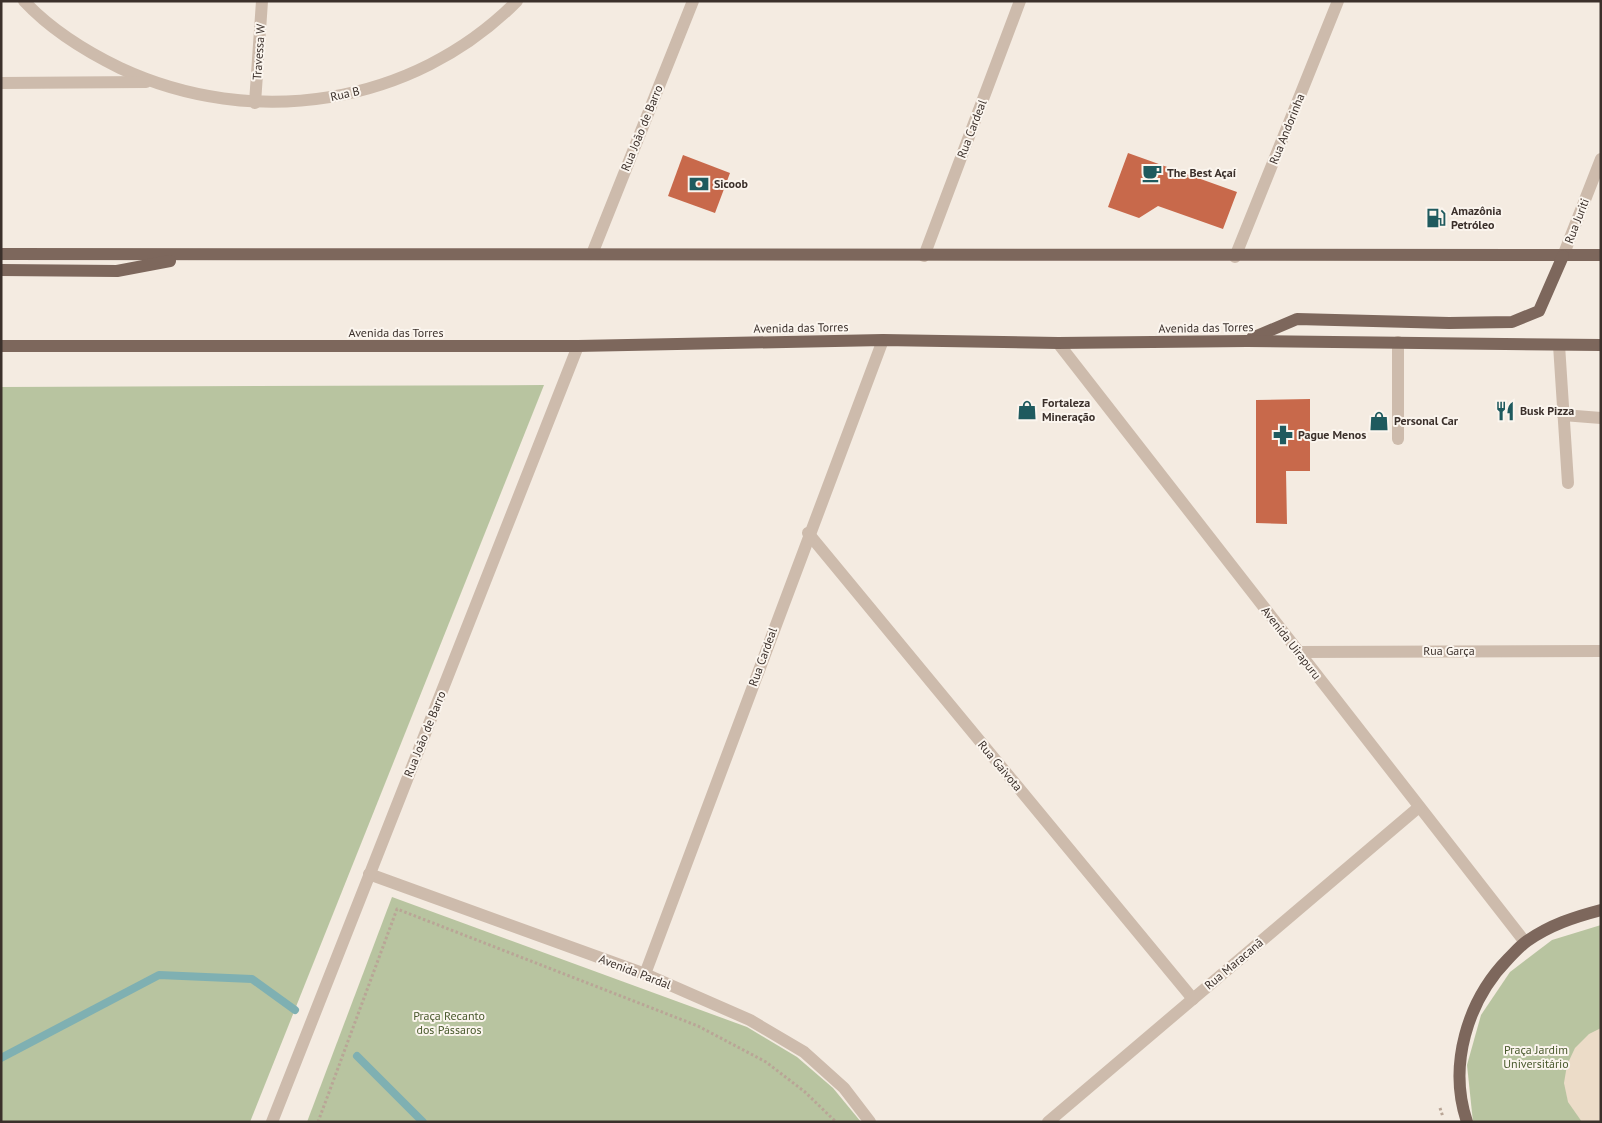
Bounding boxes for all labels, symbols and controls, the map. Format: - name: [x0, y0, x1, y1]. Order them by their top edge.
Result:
- street label: Travessa W: [249, 23, 268, 80]
- street label: Rua B: [329, 83, 361, 104]
- street label: Rua João de Barro: [617, 83, 666, 173]
- street label: Rua Andorinha: [1266, 91, 1308, 166]
- street label: Rua Cardeal: [954, 97, 990, 160]
- cafe icon: The Best Açaí: [1141, 162, 1163, 184]
- place label: The Best Açaí: [1167, 165, 1237, 180]
- bank icon: Sicoob: [688, 173, 710, 195]
- place label: Sicoob: [714, 176, 748, 191]
- street label: Rua Juriti: [1561, 196, 1592, 246]
- place label: Amazônia Petróleo: [1451, 203, 1501, 232]
- fuel station icon: Amazônia Petróleo: [1425, 207, 1447, 229]
- street label: Avenida das Torres: [753, 319, 849, 336]
- street label: Avenida das Torres: [1158, 319, 1254, 336]
- street label: Avenida das Torres: [349, 325, 443, 340]
- place label: Fortaleza Mineração: [1042, 395, 1096, 424]
- shop icon: Fortaleza Mineração: [1016, 399, 1038, 421]
- restaurant icon: Busk Pizza: [1494, 400, 1516, 422]
- place label: Busk Pizza: [1520, 403, 1574, 418]
- shop icon: Personal Car: [1368, 410, 1390, 432]
- place label: Personal Car: [1394, 413, 1459, 428]
- pharmacy icon: Pague Menos: [1272, 424, 1294, 446]
- place label: Pague Menos: [1298, 427, 1366, 442]
- street label: Avenida Uirapuru: [1258, 603, 1324, 682]
- street label: Rua Cardeal: [745, 625, 780, 688]
- street label: Rua Garça: [1423, 643, 1475, 658]
- street label: Rua João de Barro: [400, 689, 449, 779]
- street label: Rua Gaivota: [975, 737, 1026, 794]
- street label: Rua Maracanã: [1201, 935, 1266, 993]
- street label: Avenida Pardal: [597, 951, 674, 992]
- park label: Praça Recanto dos Pássaros: [413, 1008, 485, 1037]
- park label: Praça Jardim Universitário: [1503, 1042, 1569, 1071]

